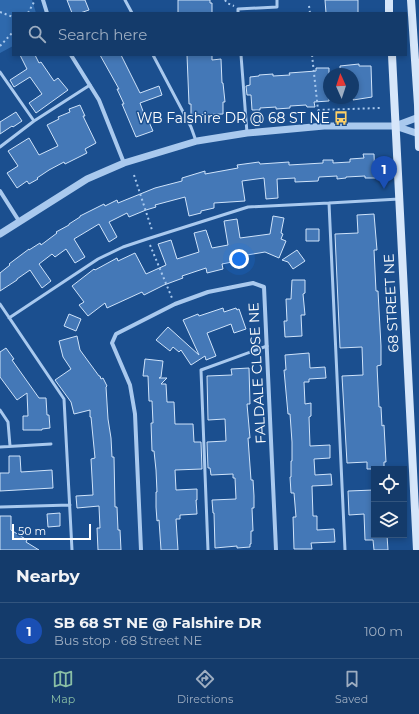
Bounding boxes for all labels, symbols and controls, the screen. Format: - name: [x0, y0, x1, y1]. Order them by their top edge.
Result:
- search box: [12, 12, 407, 56]
- icon: search: [26, 23, 48, 45]
- text: Search here: [58, 25, 147, 44]
- north arrow: [323, 68, 359, 104]
- place label: WB Falshire DR @ 68 ST NE: [137, 109, 330, 127]
- bus stop icon: WB Falshire DR @ 68 ST NE: [333, 110, 349, 126]
- pin: 1: [371, 156, 397, 189]
- your location: [229, 249, 249, 269]
- street label: 68 STREET NE: [379, 253, 403, 353]
- street label: FALDALE CLOSE NE: [244, 302, 270, 444]
- map controls: [371, 466, 407, 538]
- button: locate: [371, 466, 407, 502]
- button: layers: [371, 502, 407, 538]
- scale bar: [12, 522, 91, 541]
- text: 50 m: [18, 524, 46, 538]
- text: Nearby: [16, 566, 80, 586]
- text: SB 68 ST NE @ Falshire DR: [54, 613, 262, 632]
- text: 1: [26, 623, 32, 639]
- text: 100 m: [364, 623, 403, 639]
- text: Bus stop · 68 Street NE: [54, 632, 202, 648]
- tab: Map: [51, 668, 75, 706]
- tab: Directions: [177, 668, 233, 706]
- tab: Saved: [335, 668, 368, 706]

